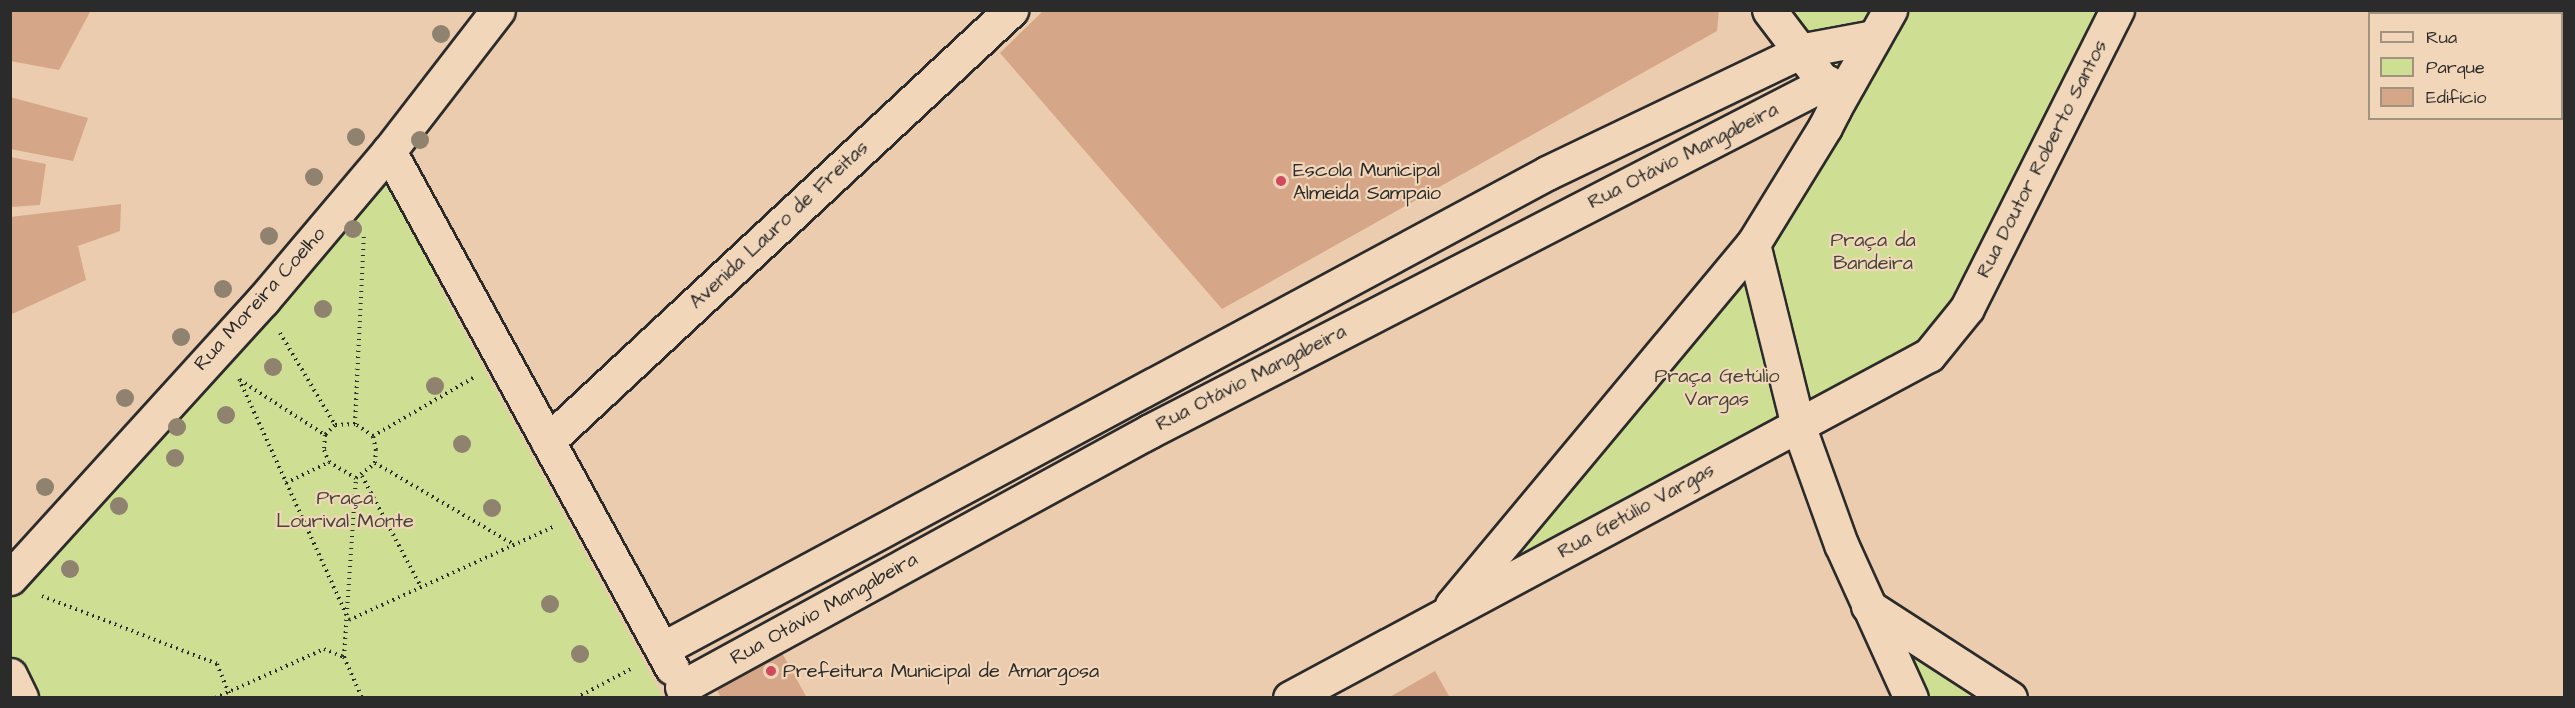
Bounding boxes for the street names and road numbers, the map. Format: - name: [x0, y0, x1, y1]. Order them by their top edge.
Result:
- street label: Rua Doutor Roberto Santos: [1971, 36, 2113, 282]
- street label: Rua Otávio Mangabeira: [1584, 98, 1782, 214]
- street label: Avenida Lauro de Freitas: [684, 136, 874, 314]
- street label: Rua Moreira Coelho: [189, 222, 331, 376]
- street label: Rua Otávio Mangabeira: [1152, 320, 1350, 436]
- street label: Rua Getúlio Vargas: [1554, 458, 1718, 564]
- street label: Rua Otávio Mangabeira: [726, 548, 922, 670]

